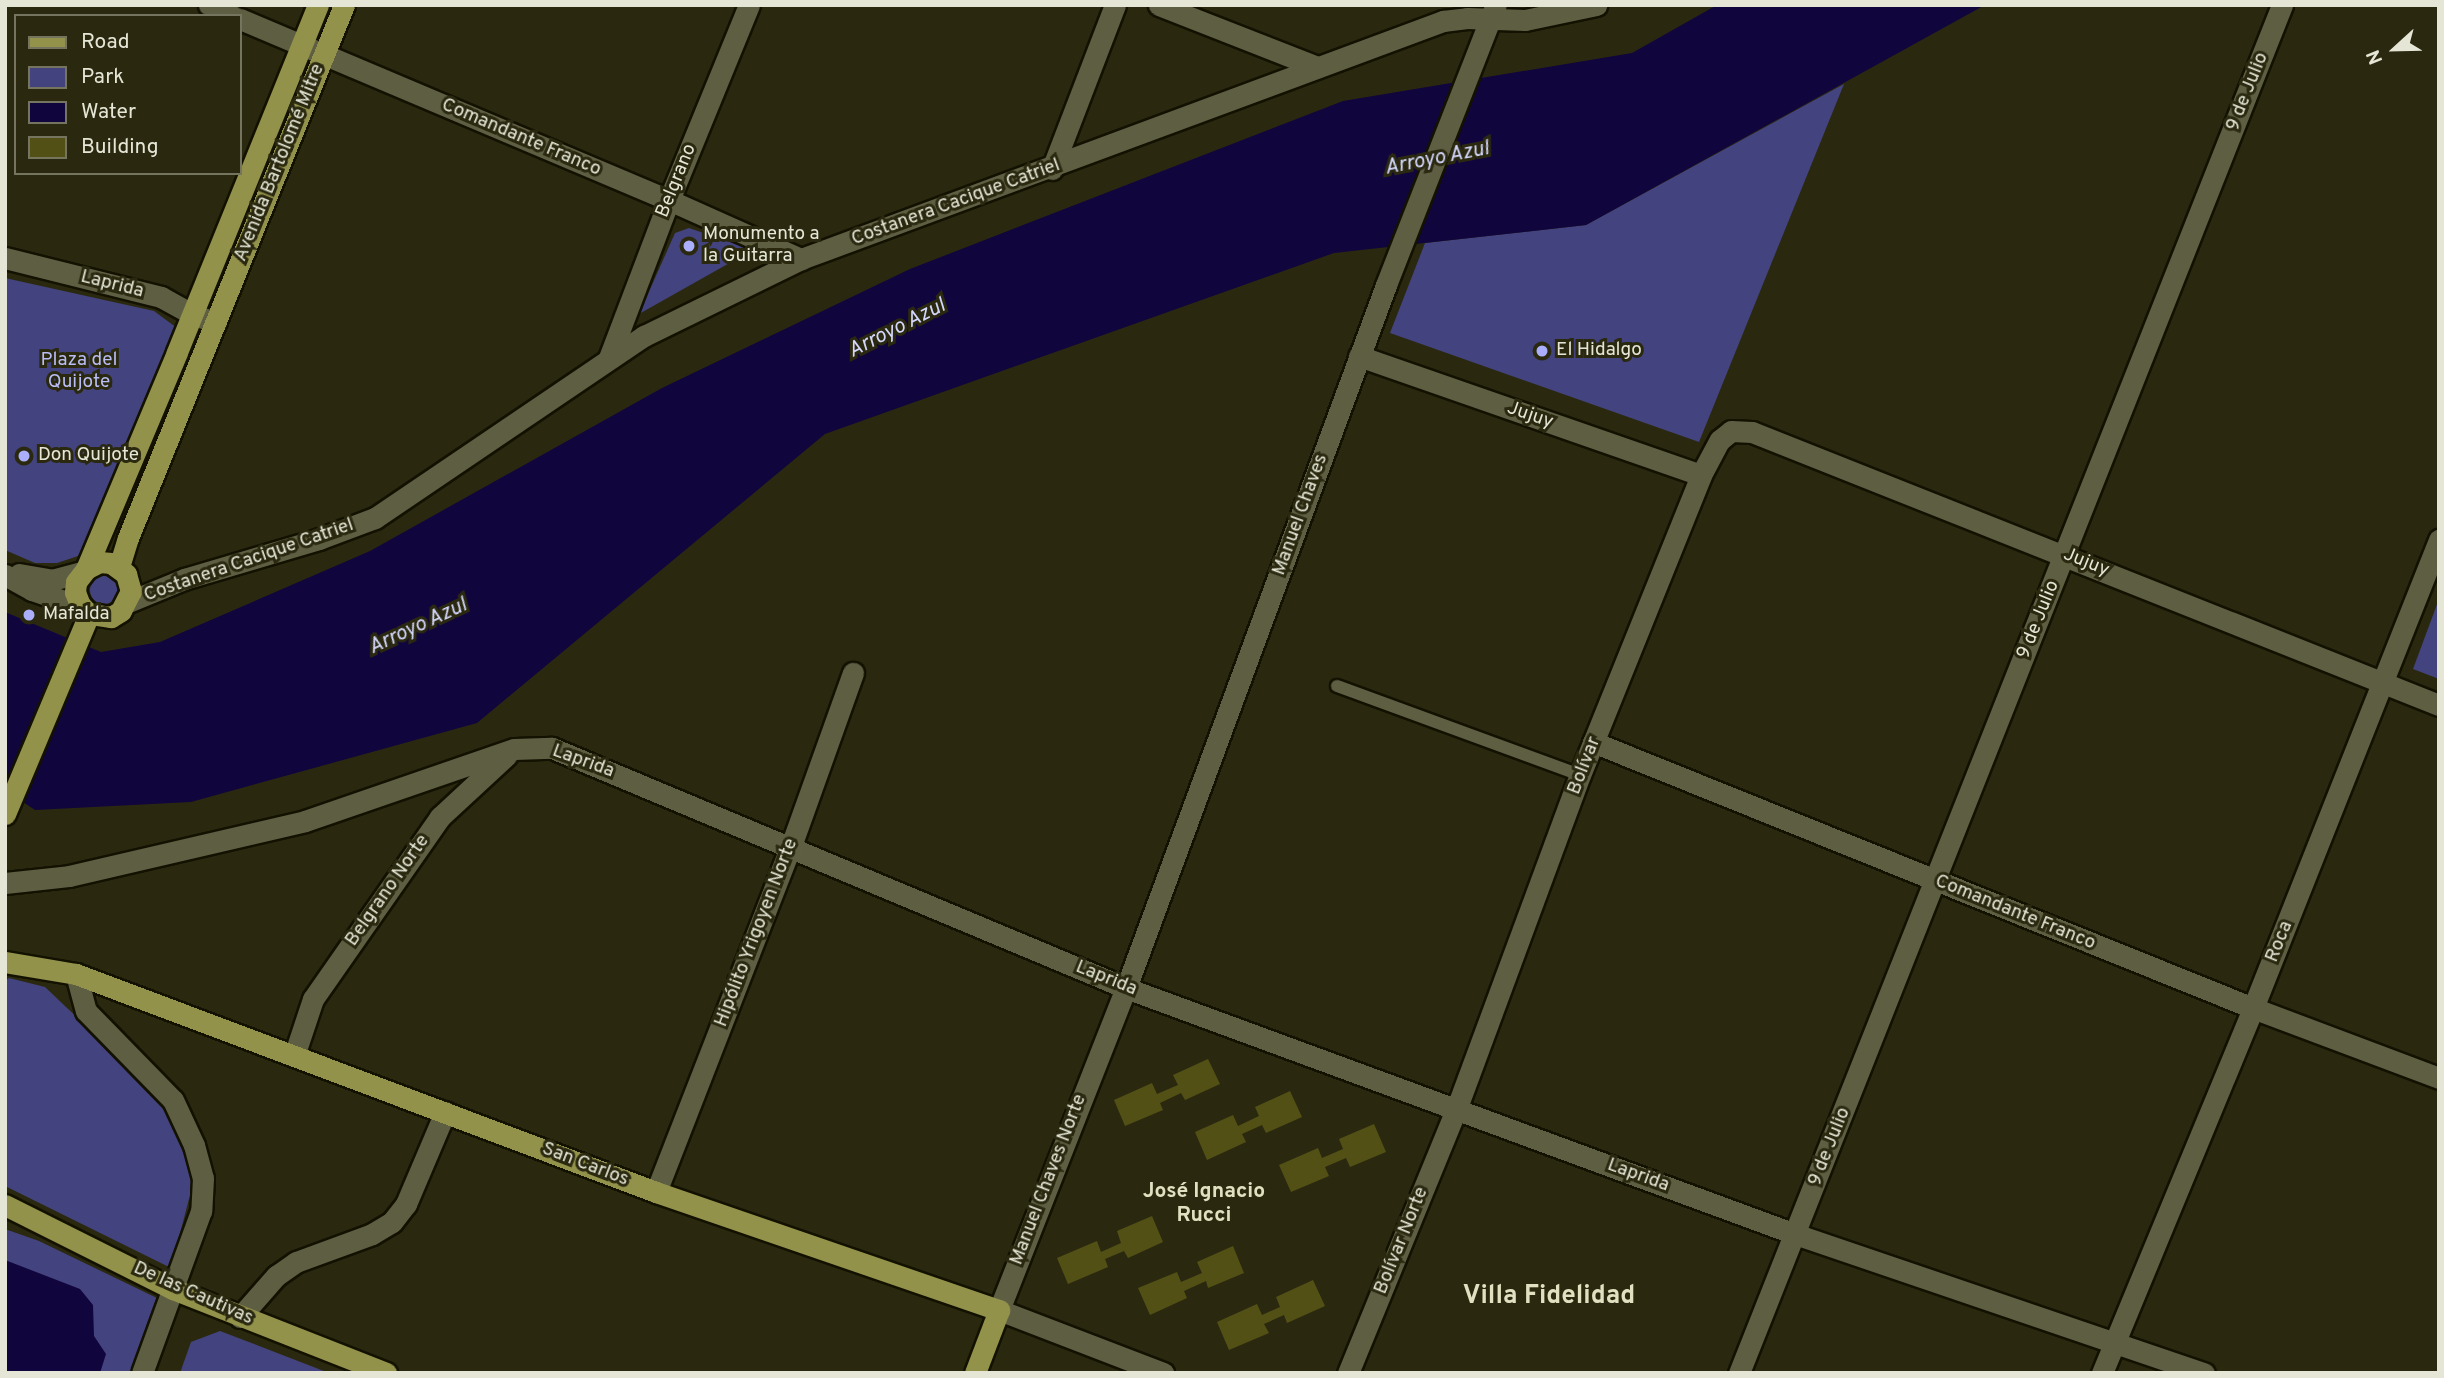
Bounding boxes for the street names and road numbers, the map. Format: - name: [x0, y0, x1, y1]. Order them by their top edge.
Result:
- street label: 9 de Julio: [2222, 49, 2274, 135]
- street label: Avenida Bartolomé Mitre: [230, 61, 330, 265]
- street label: Comandante Franco: [438, 94, 604, 182]
- street label: Belgrano: [652, 141, 702, 221]
- street label: Costanera Cacique Catriel: [849, 155, 1063, 251]
- street label: Laprida: [78, 266, 146, 304]
- street label: Jujuy: [1504, 397, 1556, 435]
- street label: Manuel Chaves: [1268, 451, 1334, 579]
- street label: Costanera Cacique Catriel: [141, 514, 357, 608]
- street label: Jujuy: [2060, 544, 2112, 582]
- street label: 9 de Julio: [2013, 577, 2065, 663]
- street label: Bolívar: [1564, 734, 1606, 798]
- street label: Laprida: [549, 740, 617, 784]
- street label: Belgrano Norte: [341, 831, 435, 951]
- street label: Hipólito Yrigoyen Norte: [710, 835, 804, 1031]
- street label: Comandante Franco: [1931, 870, 2099, 956]
- street label: Roca: [2261, 918, 2299, 966]
- street label: Laprida: [1072, 956, 1140, 1002]
- street label: Manuel Chaves Norte: [1006, 1091, 1092, 1269]
- street label: 9 de Julio: [1804, 1104, 1856, 1190]
- street label: San Carlos: [538, 1138, 632, 1192]
- street label: Laprida: [1604, 1154, 1672, 1198]
- street label: Bolívar Norte: [1370, 1184, 1434, 1298]
- street label: De las Cautivas: [130, 1257, 256, 1331]

